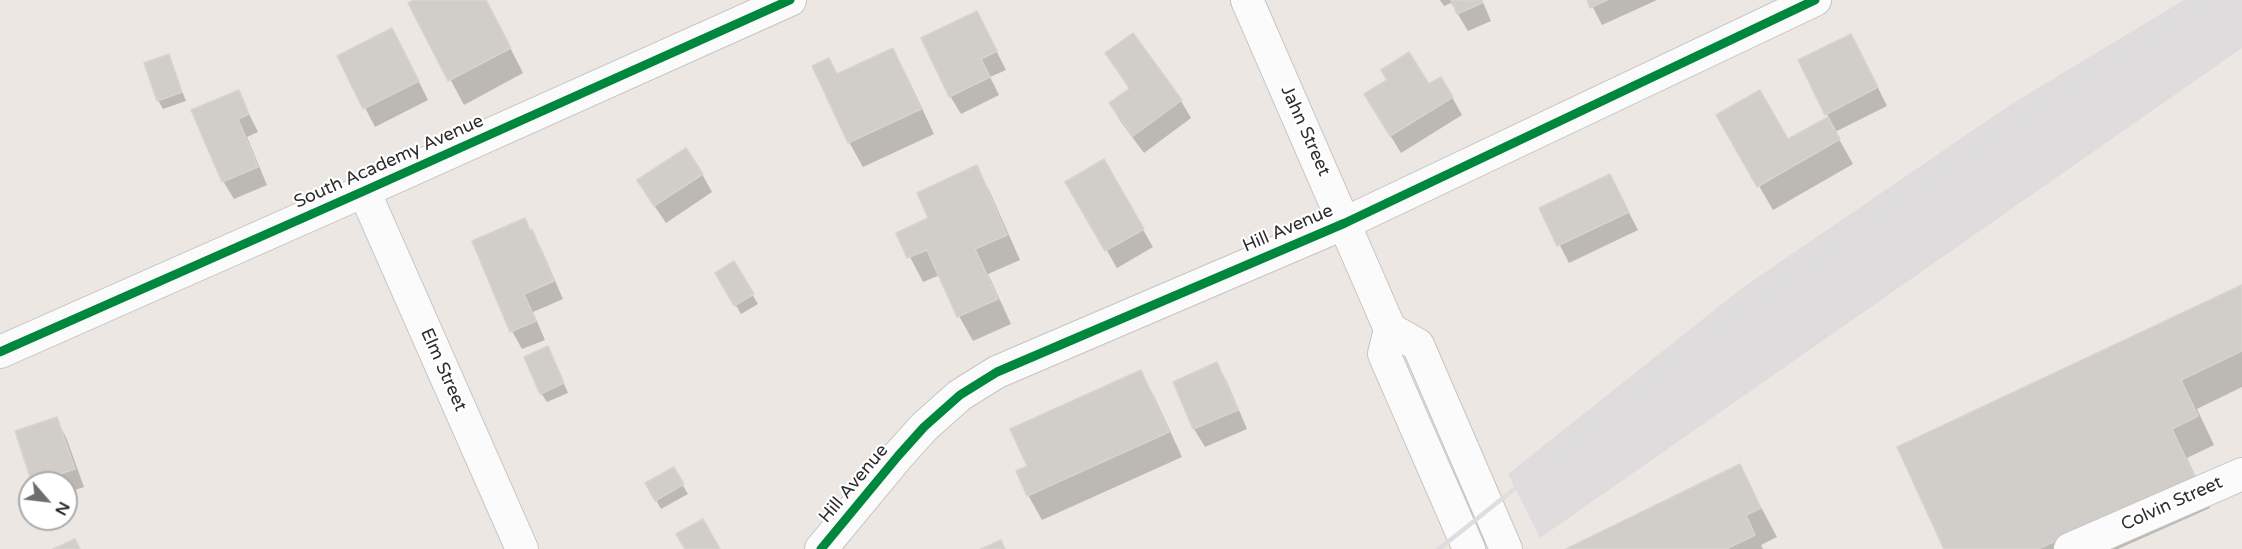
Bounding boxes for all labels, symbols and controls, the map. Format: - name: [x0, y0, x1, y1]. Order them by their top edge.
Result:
- street label: Jahn Street: [1275, 83, 1335, 179]
- street label: South Academy Avenue: [291, 110, 487, 214]
- street label: Hill Avenue: [1240, 200, 1336, 258]
- street label: Elm Street: [415, 325, 471, 415]
- street label: Hill Avenue: [815, 440, 893, 528]
- north arrow: [18, 471, 78, 531]
- street label: Colvin Street: [2118, 472, 2226, 536]
- text: N: [50, 498, 74, 519]

